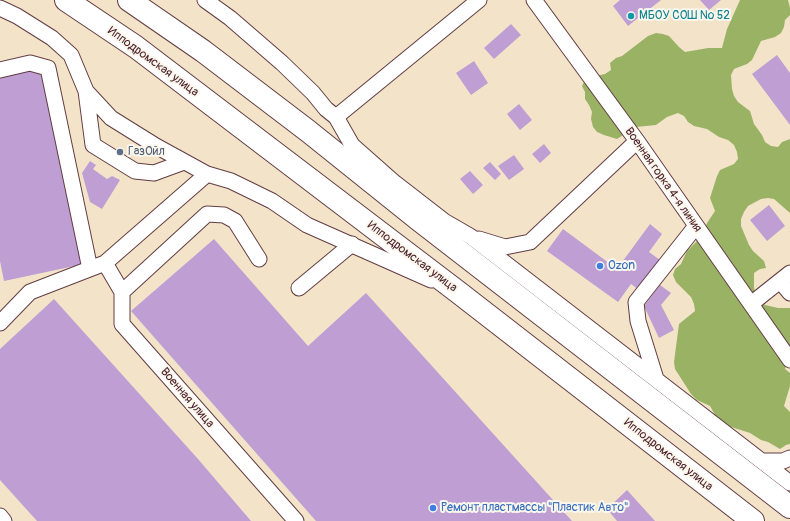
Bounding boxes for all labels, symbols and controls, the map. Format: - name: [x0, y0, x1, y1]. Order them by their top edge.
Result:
- place label: МБОУ СОШ № 52: [639, 9, 730, 23]
- marker: МБОУ СОШ № 52: [626, 11, 636, 21]
- street label: Ипподромская улица: [105, 24, 201, 100]
- street label: Военная горка 4-я линия: [621, 125, 705, 235]
- place label: ГазОйл: [128, 145, 165, 159]
- marker: ГазОйл: [115, 147, 125, 157]
- street label: Ипподромская улица: [364, 218, 460, 296]
- place label: Ozon: [608, 259, 635, 273]
- marker: Ozon: [595, 261, 605, 271]
- street label: Военная улица: [157, 365, 217, 431]
- street label: Ипподромская улица: [621, 416, 715, 494]
- place label: Ремонт пластмассы "Пластик Авто": [441, 501, 629, 515]
- marker: Ремонт пластмассы "Пластик Авто": [428, 503, 438, 513]

